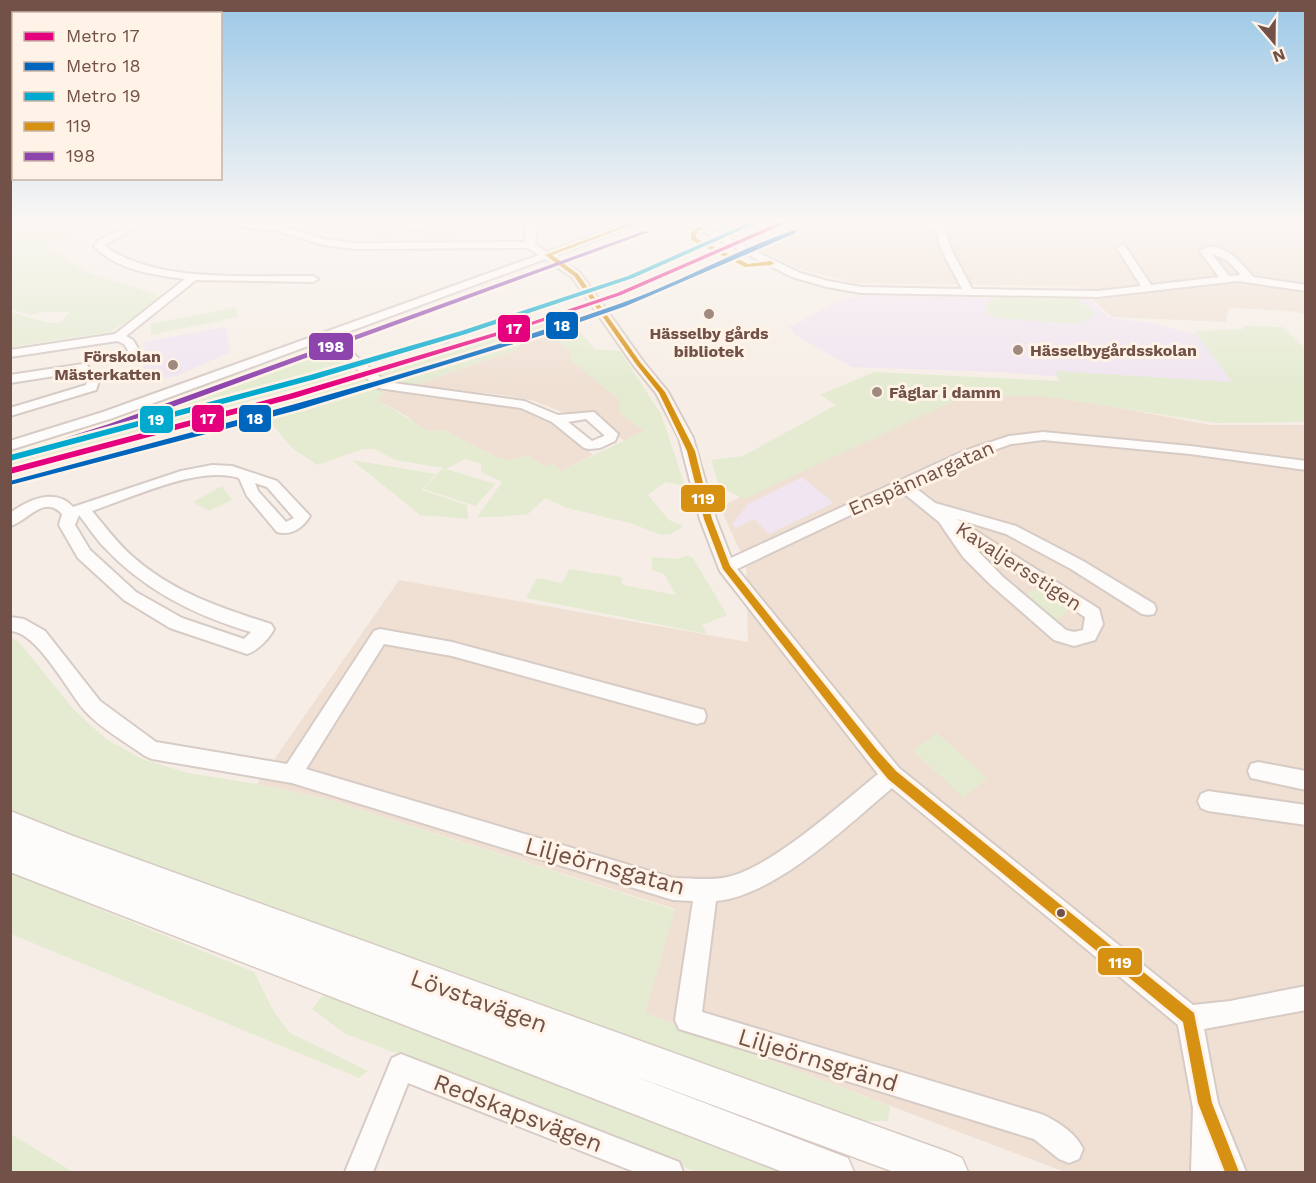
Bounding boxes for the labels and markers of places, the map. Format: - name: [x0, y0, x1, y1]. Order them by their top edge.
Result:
- marker: Hässelby gårds bibliotek: [702, 307, 716, 321]
- place label: Hässelby gårds bibliotek: [650, 324, 769, 361]
- place label: Hässelbygårdsskolan: [1030, 341, 1197, 360]
- marker: Hässelbygårdsskolan: [1011, 343, 1025, 357]
- place label: Förskolan Mästerkatten: [54, 347, 161, 384]
- marker: Förskolan Mästerkatten: [166, 358, 180, 372]
- place label: Fåglar i damm: [889, 383, 1001, 402]
- marker: Fåglar i damm: [870, 385, 884, 399]
- unlabelled marker: [1055, 907, 1067, 919]

